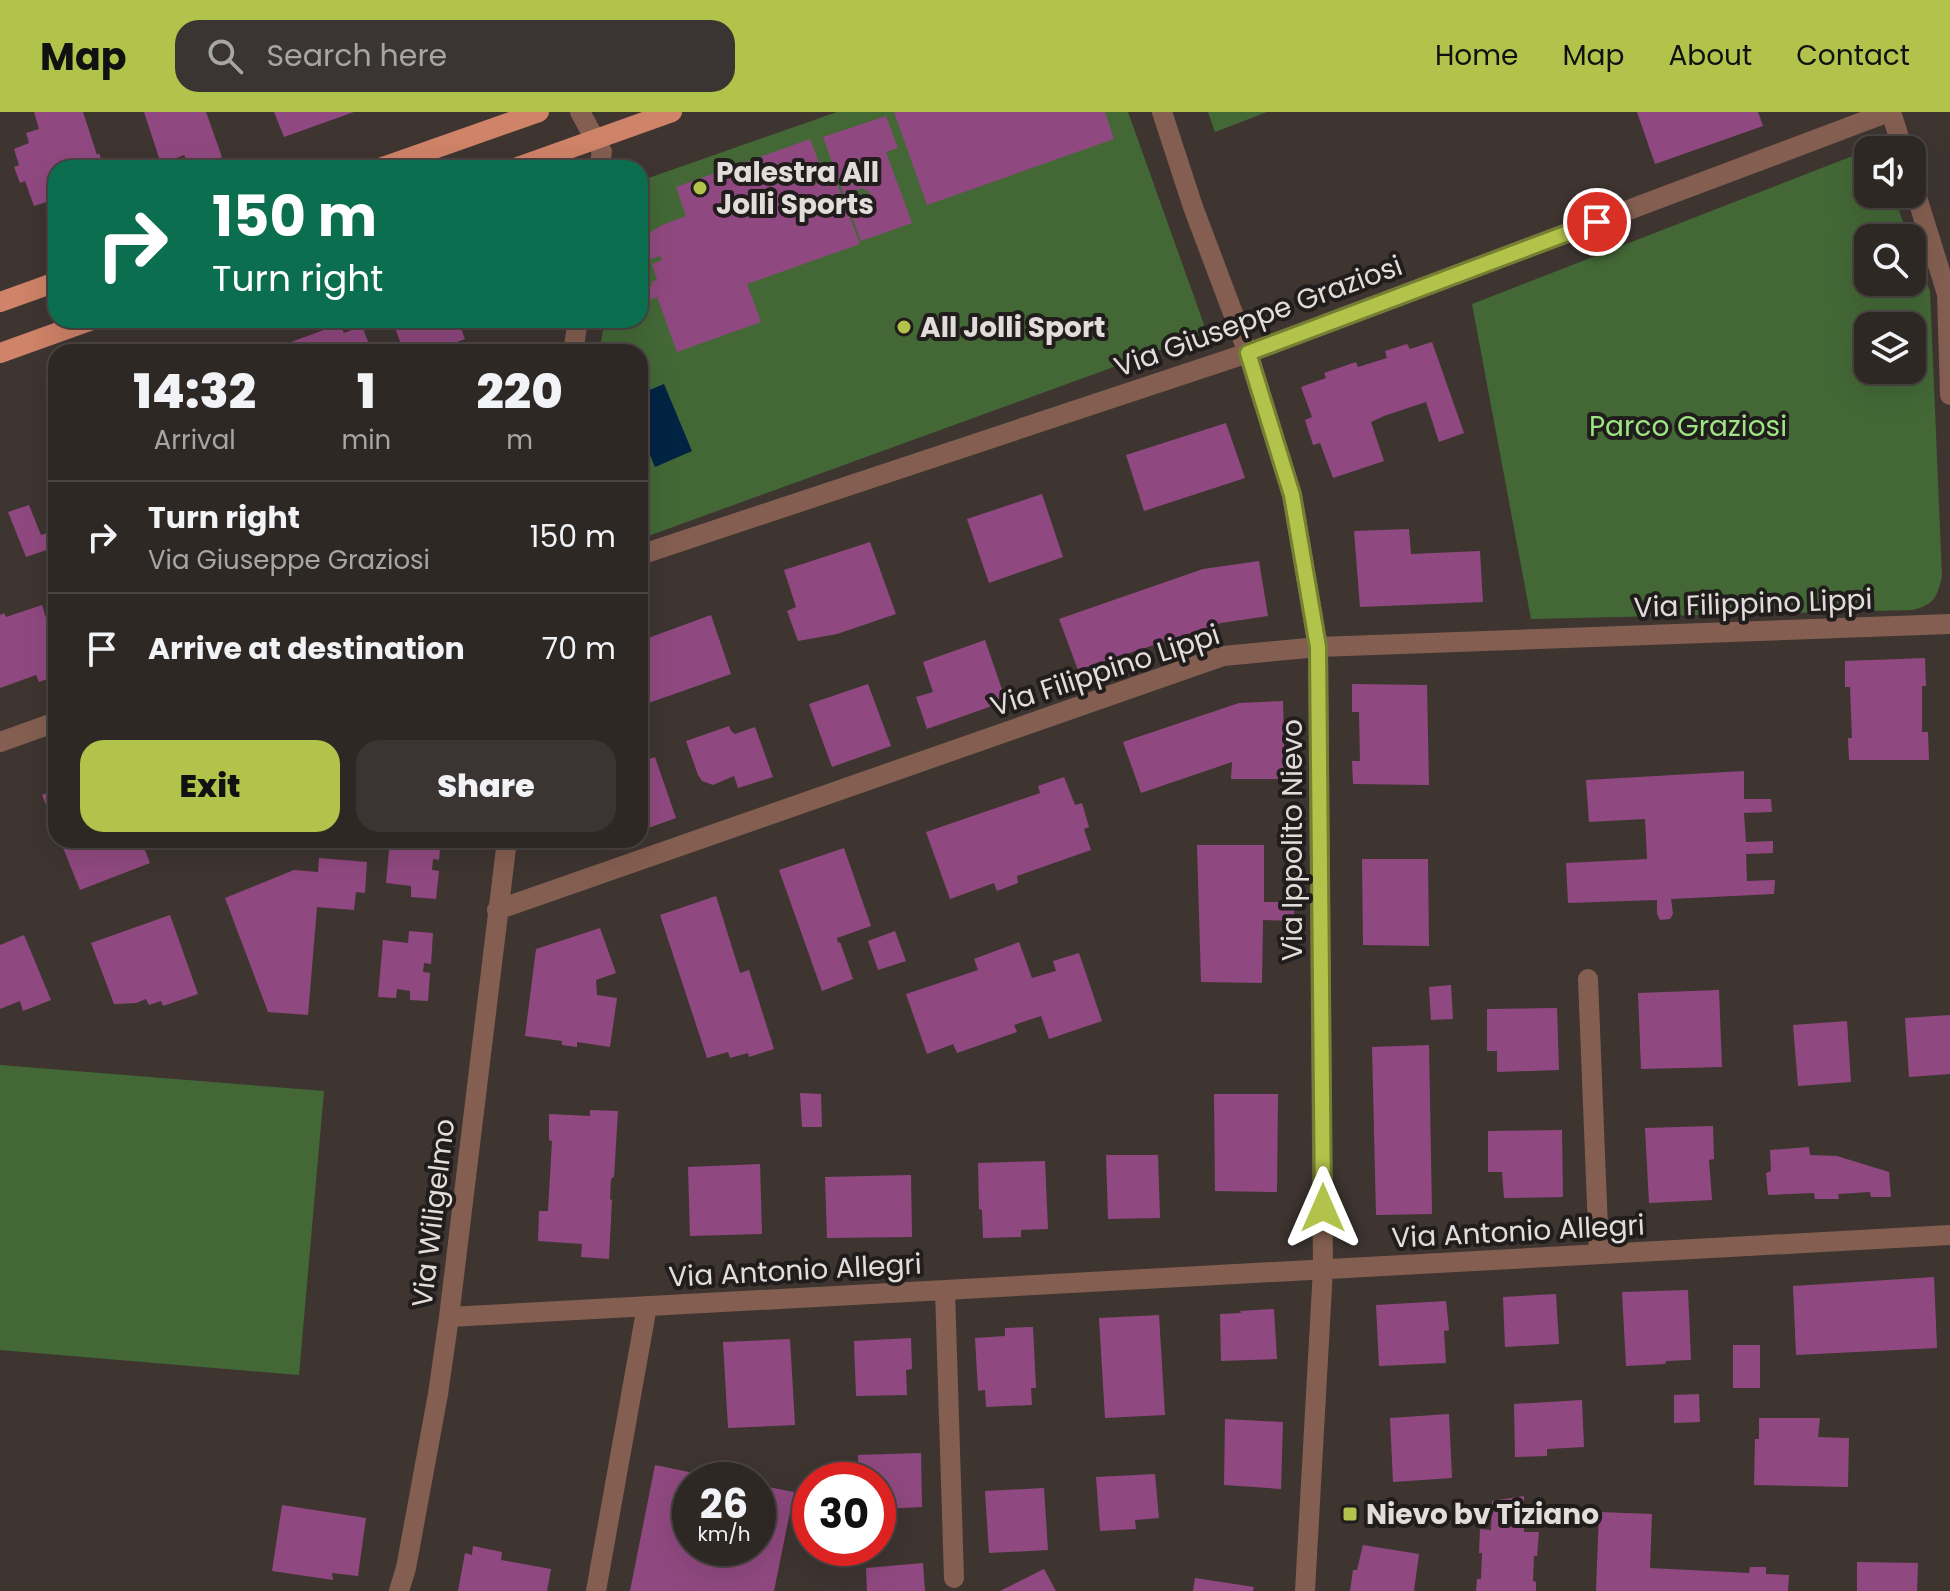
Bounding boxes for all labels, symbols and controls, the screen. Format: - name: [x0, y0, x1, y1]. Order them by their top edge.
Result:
- search box: [175, 20, 735, 92]
- text: Map: [40, 30, 127, 83]
- icon: search: [203, 34, 247, 78]
- text: Search here: [267, 34, 447, 77]
- text: Home: [1435, 36, 1518, 75]
- text: Map: [1562, 36, 1624, 75]
- text: About: [1668, 36, 1752, 75]
- text: Contact: [1796, 36, 1910, 75]
- map controls: [1854, 136, 1926, 384]
- button: sound: [1854, 136, 1926, 208]
- place label: Palestra All Jolli Sports: [716, 153, 879, 224]
- text: 150 m: [212, 177, 377, 256]
- marker: Palestra All Jolli Sports: [691, 179, 709, 197]
- pin: [1563, 188, 1631, 256]
- icon: right: [80, 192, 184, 296]
- icon: arrive: [1575, 200, 1619, 244]
- button: search: [1854, 224, 1926, 296]
- street label: Via Giuseppe Graziosi: [1109, 246, 1408, 387]
- text: Turn right: [212, 253, 383, 304]
- place label: All Jolli Sport: [920, 308, 1105, 347]
- button: layers: [1854, 312, 1926, 384]
- marker: All Jolli Sport: [895, 318, 913, 336]
- text: 14:32: [133, 358, 256, 425]
- text: 1: [357, 358, 376, 425]
- text: 220: [477, 358, 563, 425]
- park label: Parco Graziosi: [1589, 407, 1787, 446]
- text: Arrival: [154, 422, 236, 458]
- text: min: [341, 422, 391, 458]
- text: m: [506, 422, 533, 458]
- text: Turn right: [148, 496, 300, 539]
- icon: right: [80, 515, 124, 559]
- text: 150 m: [530, 515, 616, 558]
- text: Via Giuseppe Graziosi: [148, 542, 430, 578]
- street label: Via Filippino Lippi: [1633, 580, 1873, 627]
- street label: Via Filippino Lippi: [986, 615, 1225, 726]
- icon: arrive: [80, 627, 124, 671]
- text: Arrive at destination: [148, 627, 465, 670]
- text: 70 m: [542, 627, 616, 670]
- street label: Via Ippolito Nievo: [1273, 719, 1312, 961]
- button: Exit: [80, 740, 340, 832]
- button: Share: [356, 740, 616, 832]
- street label: Via Wiligelmo: [403, 1116, 464, 1310]
- position arrow: [1281, 1166, 1365, 1250]
- street label: Via Antonio Allegri: [1390, 1205, 1646, 1258]
- street label: Via Antonio Allegri: [667, 1244, 923, 1297]
- speed limit sign: 30: [792, 1462, 896, 1566]
- text: 26: [700, 1476, 748, 1532]
- place label: Nievo bv Tiziano: [1366, 1495, 1599, 1534]
- marker: Nievo bv Tiziano: [1341, 1505, 1359, 1523]
- text: km/h: [697, 1520, 751, 1548]

